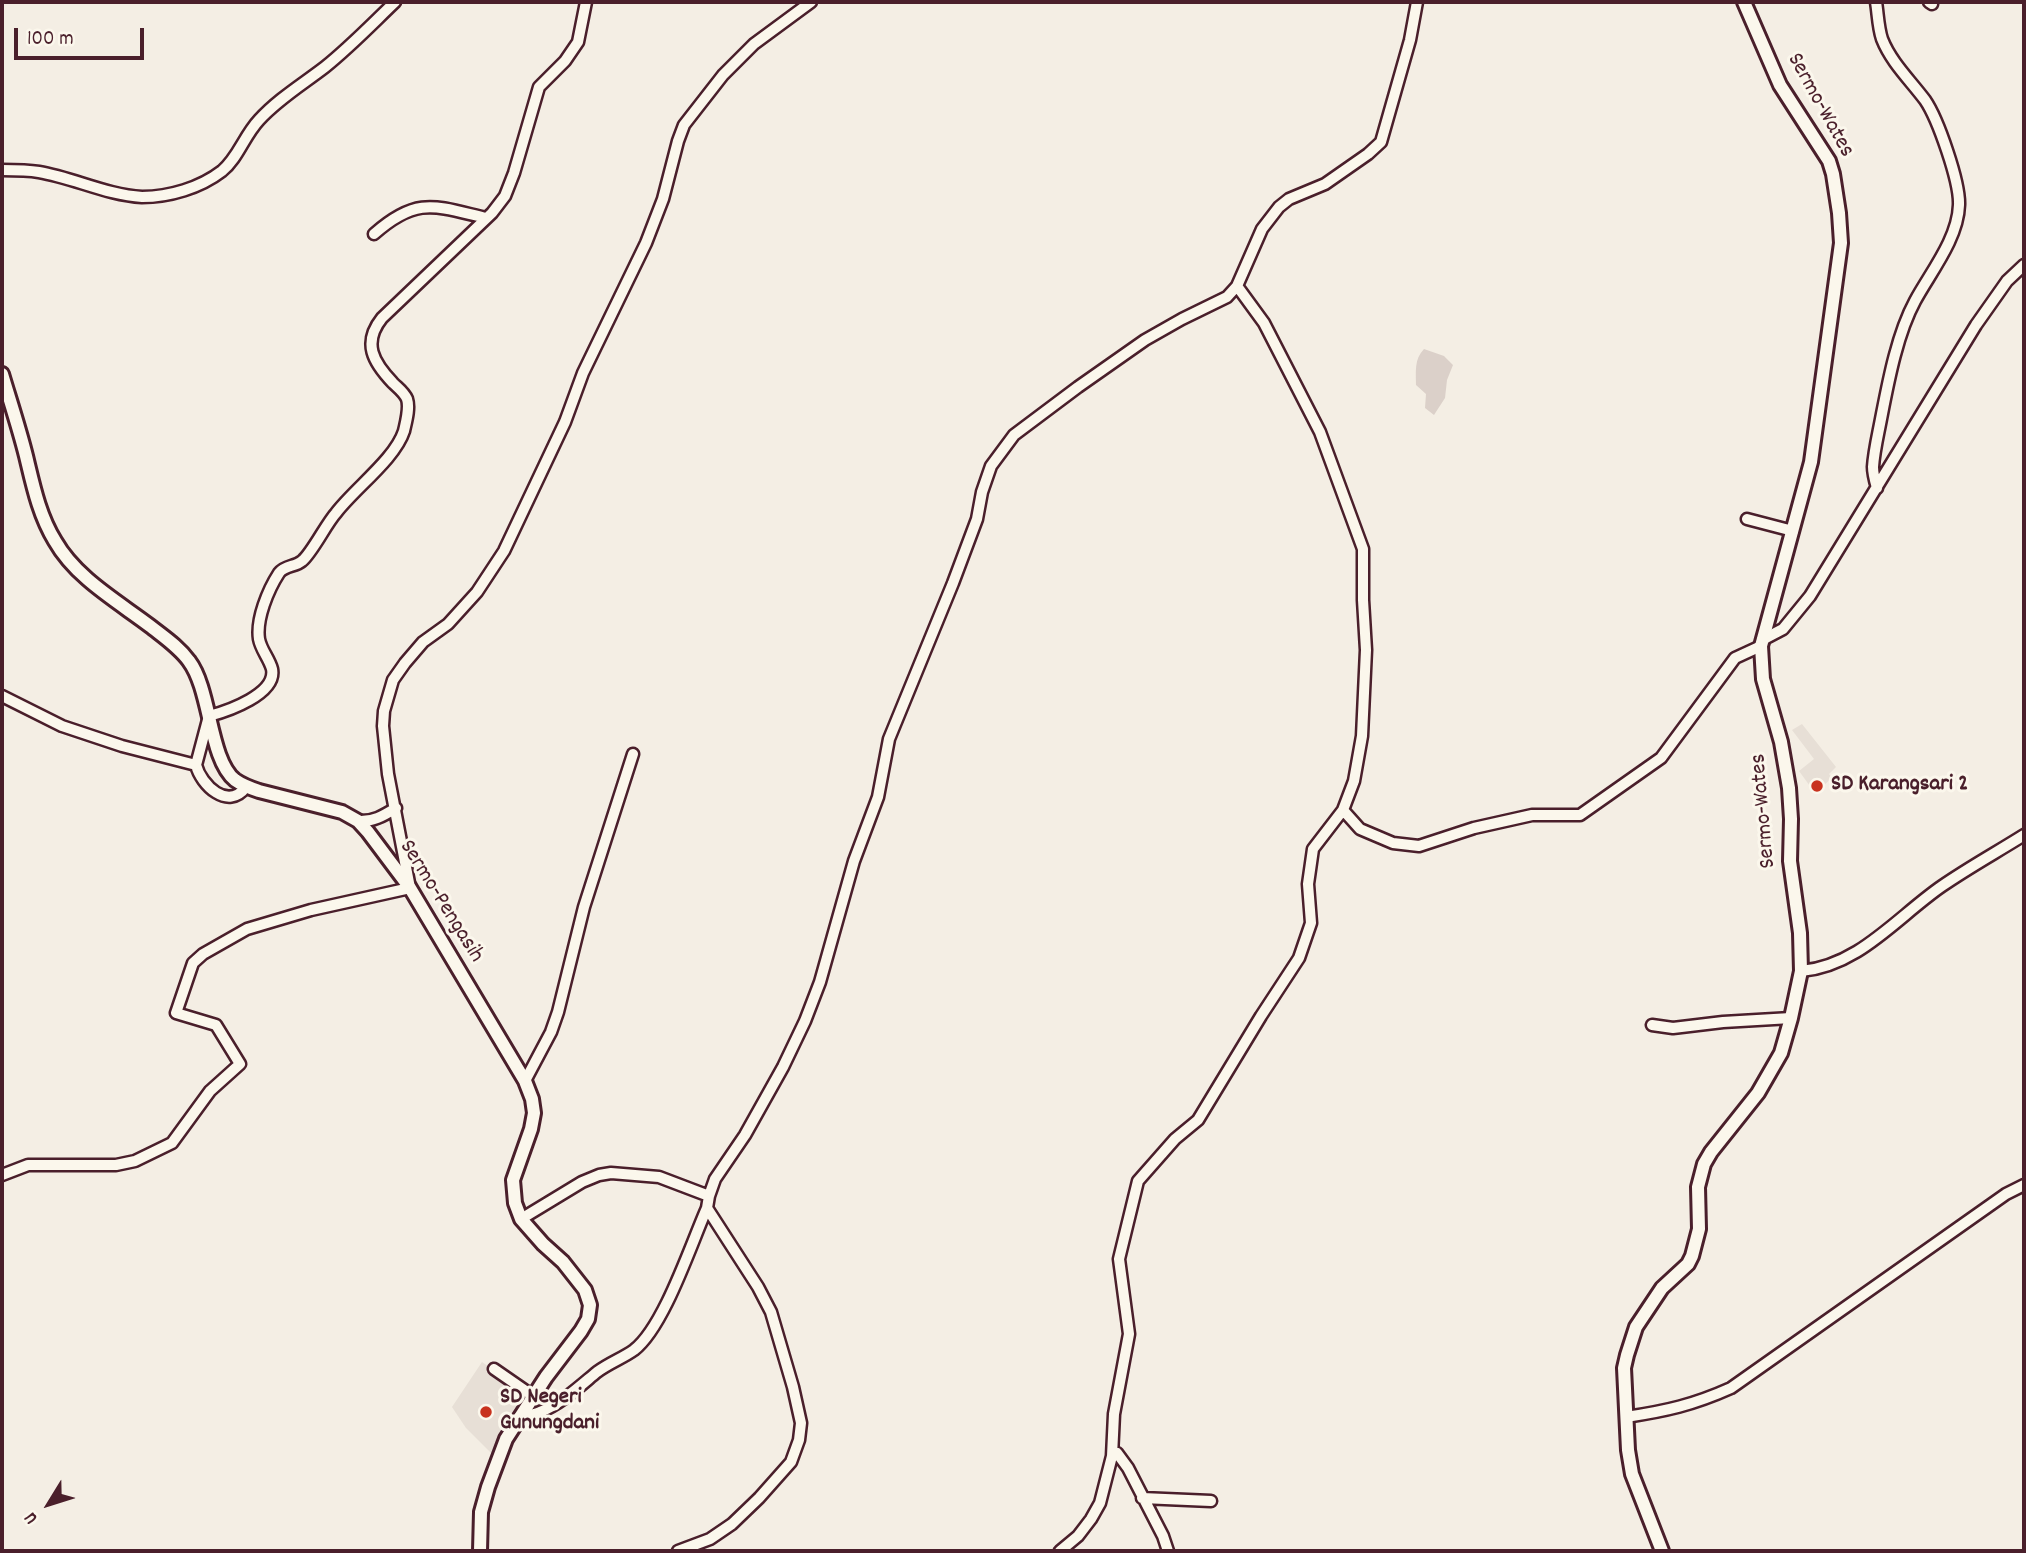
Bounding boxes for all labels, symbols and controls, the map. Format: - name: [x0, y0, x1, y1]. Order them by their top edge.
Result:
- scale bar: [18, 14, 147, 58]
- text: 100 m: [27, 25, 74, 55]
- street label: Sermo-Wates: [1779, 49, 1859, 163]
- street label: Sermo-Wates: [1746, 753, 1784, 869]
- place label: SD Karangsari 2: [1831, 772, 1968, 800]
- marker: SD Karangsari 2: [1809, 778, 1825, 794]
- street label: Sermo-Pengasih: [391, 836, 489, 968]
- place label: SD Negeri Gunungdani: [500, 1385, 599, 1439]
- marker: SD Negeri Gunungdani: [478, 1404, 494, 1420]
- north arrow: [14, 1469, 84, 1539]
- text: U: [19, 1505, 46, 1529]

